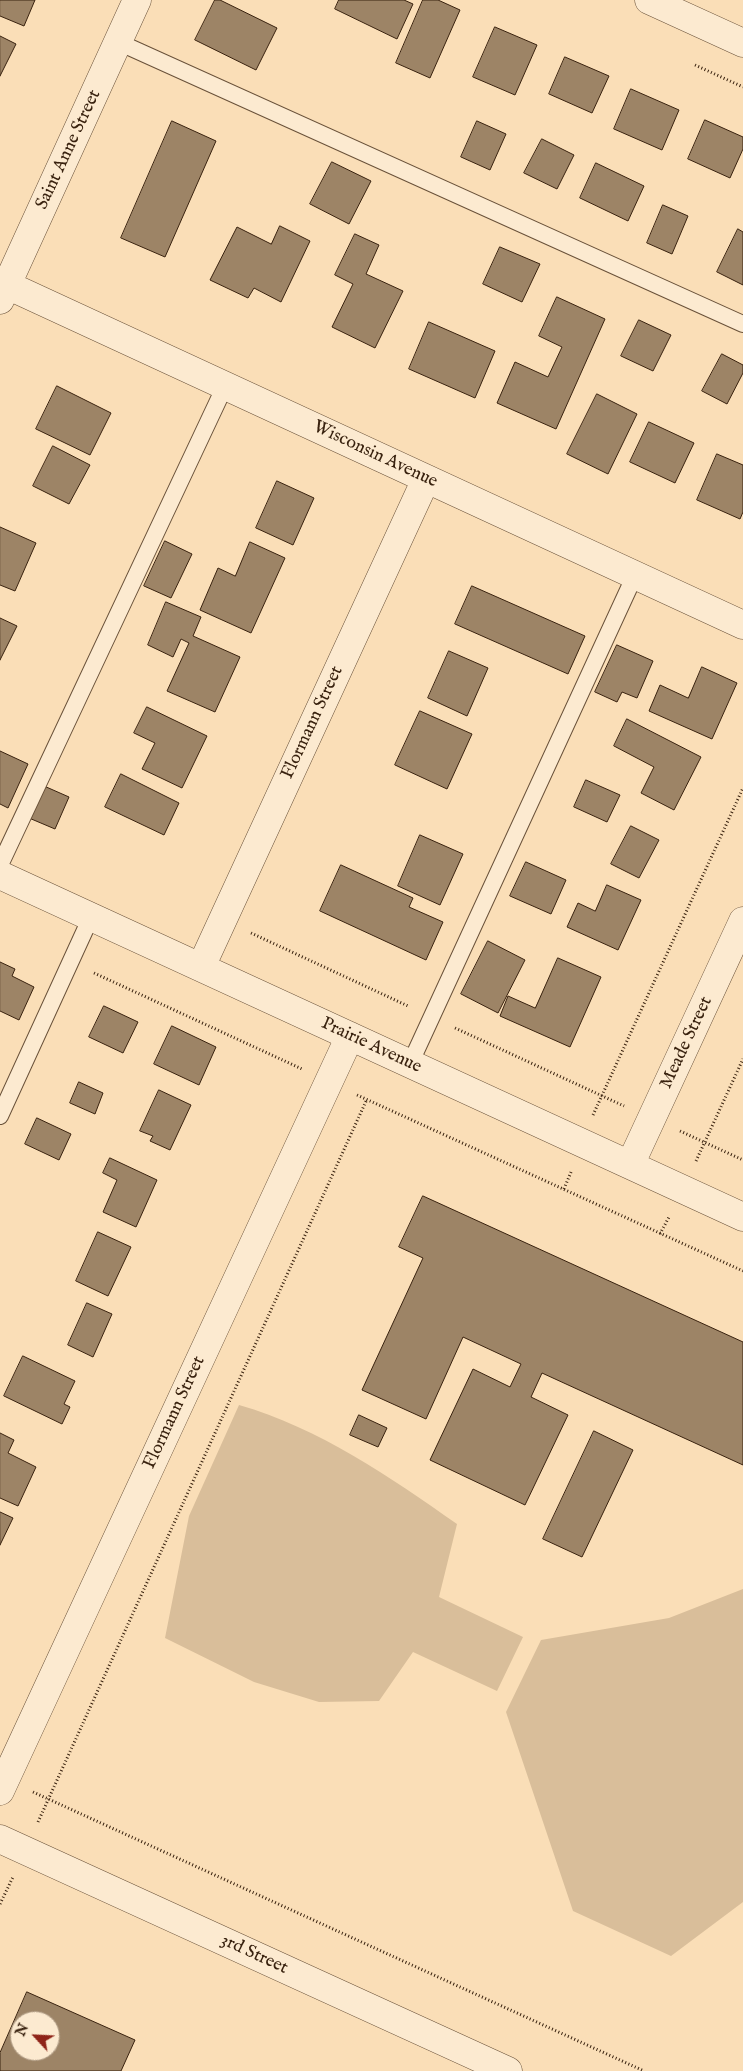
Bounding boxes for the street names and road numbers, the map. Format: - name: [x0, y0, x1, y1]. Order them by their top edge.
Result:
- street label: Saint Anne Street: [32, 87, 106, 213]
- street label: Wisconsin Avenue: [309, 417, 441, 493]
- street label: Flormann Street: [277, 663, 349, 783]
- street label: Meade Street: [656, 993, 718, 1093]
- street label: Prairie Avenue: [317, 1013, 425, 1079]
- street label: Flormann Street: [139, 1353, 211, 1473]
- street label: 3rd Street: [217, 1930, 291, 1980]

